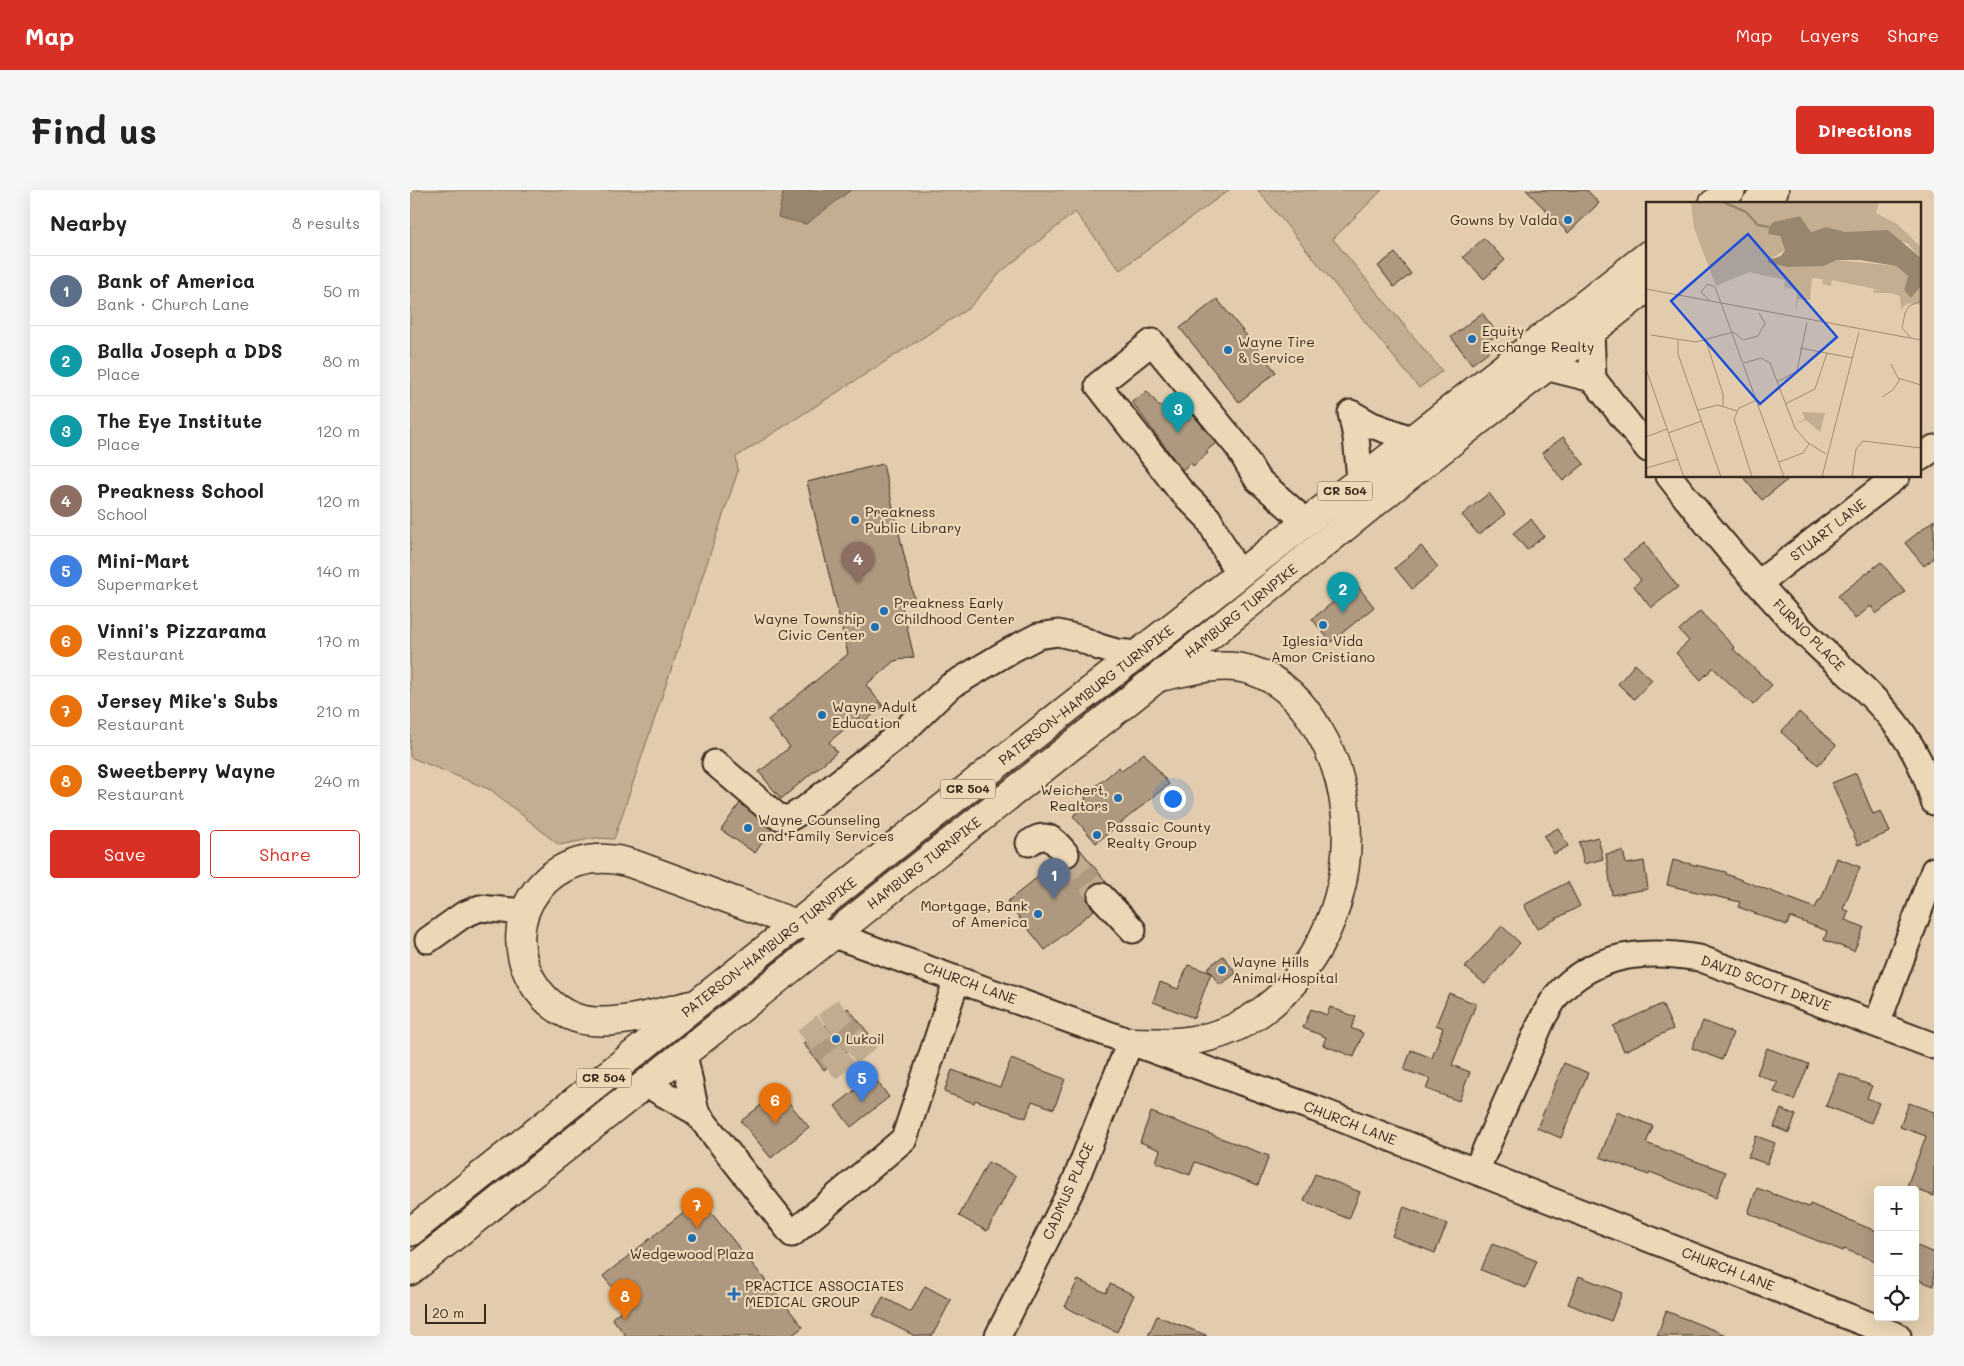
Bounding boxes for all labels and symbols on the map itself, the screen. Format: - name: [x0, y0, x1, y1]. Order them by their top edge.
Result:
- inset map: [1646, 202, 1922, 478]
- place label: Gowns by Valda: [1450, 210, 1558, 229]
- marker: Gowns by Valda: [1562, 214, 1574, 226]
- place label: Equity Exchange Realty: [1482, 321, 1594, 356]
- place label: Wayne Tire & Service: [1238, 332, 1315, 367]
- marker: Equity Exchange Realty: [1466, 333, 1478, 345]
- marker: Wayne Tire & Service: [1222, 344, 1234, 356]
- pin: 3: [1162, 392, 1194, 433]
- road number: CR 504: [1318, 482, 1372, 500]
- street label: STUART LANE: [1786, 494, 1870, 565]
- place label: Preakness Public Library: [865, 502, 961, 537]
- marker: Preakness Public Library: [849, 514, 861, 526]
- pin: 4: [842, 542, 874, 583]
- street label: HAMBURG TURNPIKE: [1180, 559, 1301, 662]
- pin: 2: [1327, 572, 1359, 613]
- place label: Preakness Early Childhood Center: [894, 593, 1015, 628]
- street label: FURNO PLACE: [1769, 594, 1850, 675]
- marker: Preakness Early Childhood Center: [878, 605, 890, 617]
- place label: Wayne Township Civic Center: [753, 609, 865, 644]
- marker: Iglesia Vida Amor Cristiano: [1317, 619, 1329, 631]
- street label: PATERSON-HAMBURG TURNPIKE: [994, 620, 1177, 769]
- marker: Wayne Township Civic Center: [869, 621, 881, 633]
- place label: Iglesia Vida Amor Cristiano: [1271, 631, 1375, 666]
- place label: Wayne Adult Education: [832, 697, 917, 732]
- marker: Wayne Adult Education: [816, 709, 828, 721]
- road number: CR 504: [940, 780, 996, 798]
- place label: Weichert, Realtors: [1041, 780, 1108, 815]
- your location: [1160, 786, 1186, 812]
- marker: Weichert, Realtors: [1112, 792, 1124, 804]
- place label: Wayne Counseling and Family Services: [758, 810, 894, 845]
- street label: HAMBURG TURNPIKE: [863, 812, 985, 913]
- place label: Passaic County Realty Group: [1107, 817, 1211, 852]
- marker: Wayne Counseling and Family Services: [742, 822, 754, 834]
- marker: Passaic County Realty Group: [1091, 829, 1103, 841]
- pin: 1: [1038, 858, 1070, 899]
- street label: PATERSON-HAMBURG TURNPIKE: [677, 872, 860, 1021]
- place label: Mortgage, Bank of America: [920, 896, 1028, 931]
- marker: Mortgage, Bank of America: [1032, 908, 1044, 920]
- street label: DAVID SCOTT DRIVE: [1698, 950, 1834, 1015]
- place label: Wayne Hills Animal Hospital: [1232, 952, 1338, 987]
- street label: CHURCH LANE: [921, 957, 1020, 1008]
- marker: Wayne Hills Animal Hospital: [1216, 964, 1228, 976]
- place label: Lukoil: [846, 1029, 885, 1048]
- marker: Lukoil: [830, 1033, 842, 1045]
- pin: 5: [846, 1061, 878, 1102]
- road number: CR 504: [576, 1068, 632, 1088]
- pin: 6: [759, 1083, 791, 1124]
- street label: CHURCH LANE: [1301, 1096, 1399, 1149]
- street label: CADMUS PLACE: [1038, 1139, 1098, 1243]
- pin: 7: [681, 1188, 713, 1229]
- marker: Wedgewood Plaza: [686, 1232, 698, 1244]
- street label: CHURCH LANE: [1679, 1242, 1777, 1295]
- place label: Wedgewood Plaza: [630, 1244, 754, 1263]
- place label: PRACTICE ASSOCIATES MEDICAL GROUP: [745, 1276, 904, 1311]
- pin: 8: [609, 1279, 641, 1320]
- marker: PRACTICE ASSOCIATES MEDICAL GROUP: [727, 1287, 741, 1301]
- scale bar: [425, 1301, 486, 1324]

